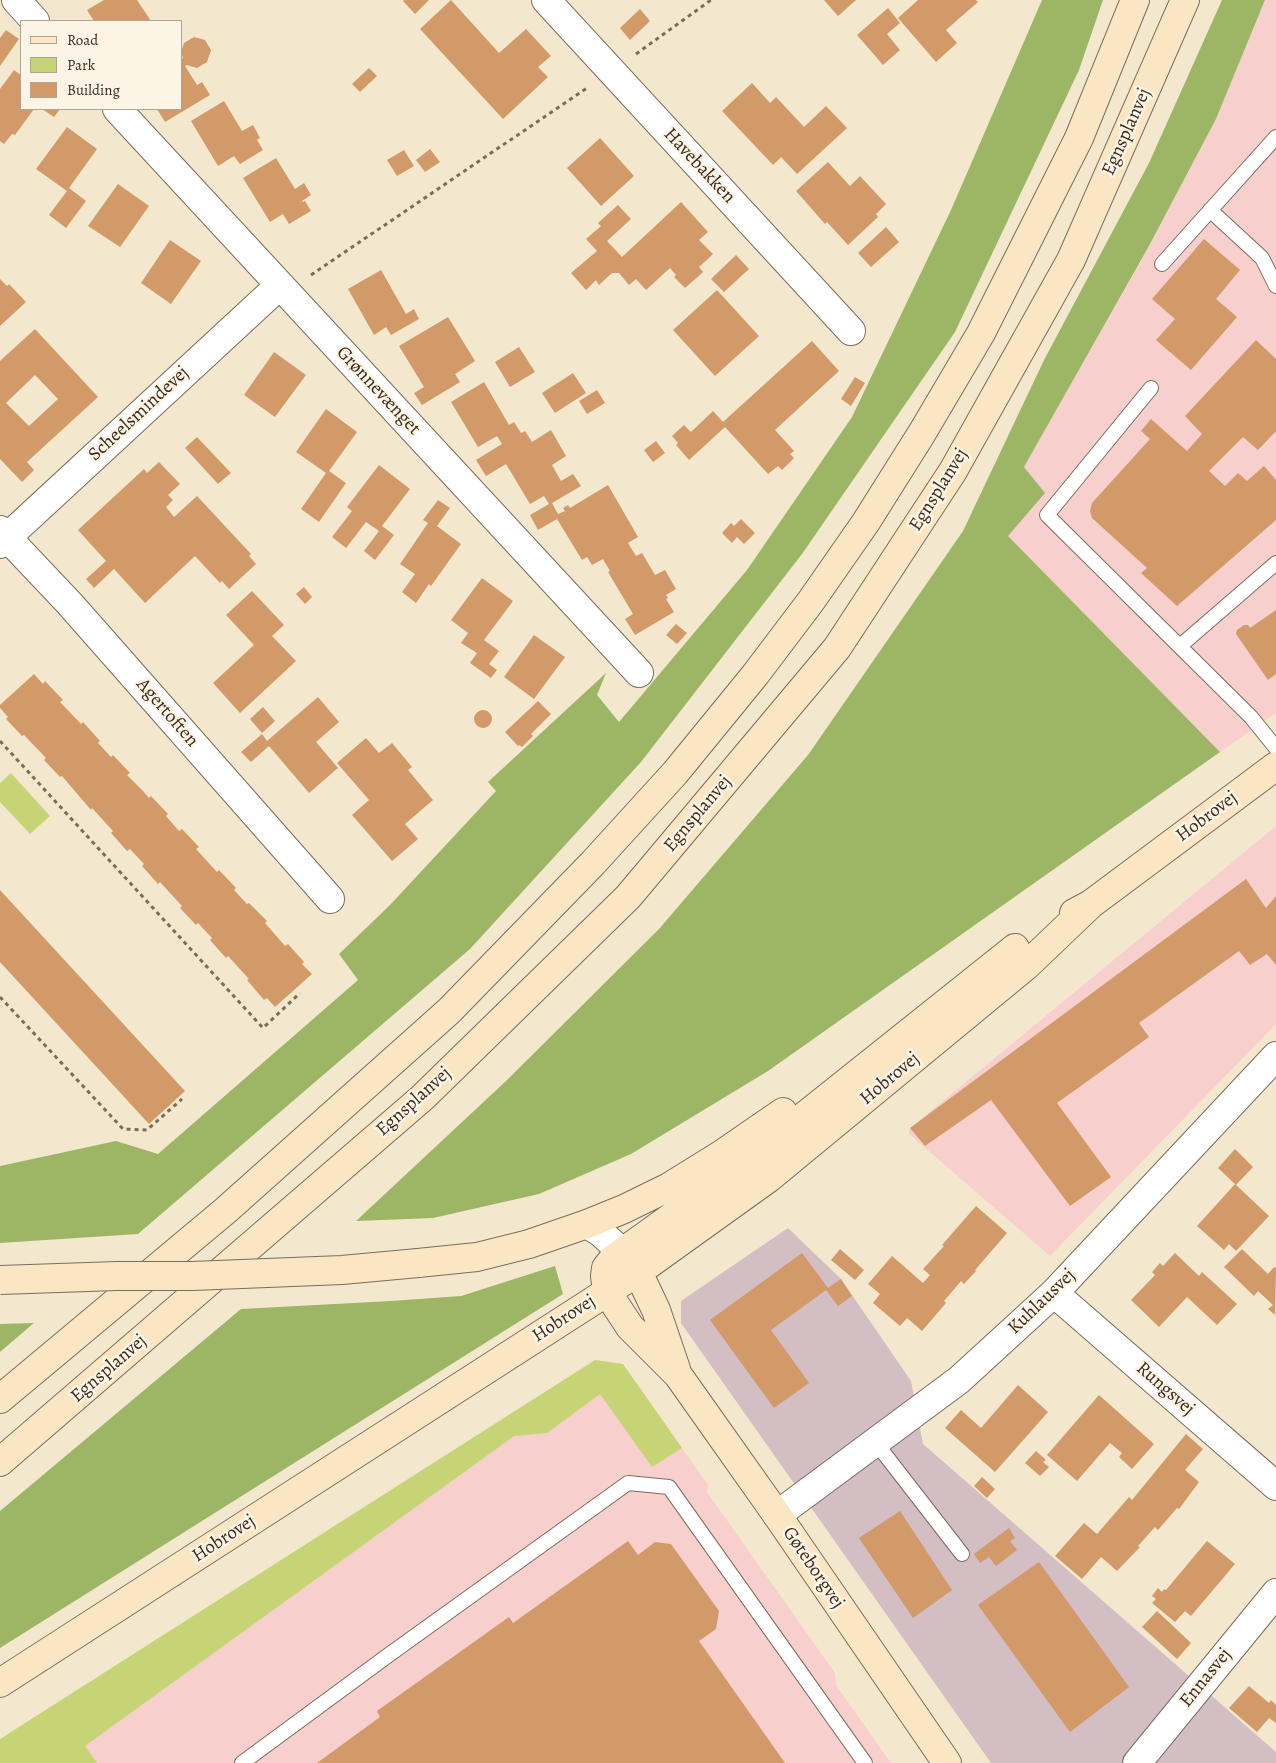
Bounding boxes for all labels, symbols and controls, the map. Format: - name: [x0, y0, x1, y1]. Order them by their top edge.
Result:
- legend: [20, 20, 182, 110]
- text: Road: [67, 30, 98, 50]
- text: Park: [67, 55, 95, 75]
- text: Building: [67, 80, 120, 100]
- street label: Egnsplanvej: [1098, 85, 1156, 179]
- street label: Havebakken: [658, 123, 740, 209]
- street label: Grønnevænget: [331, 342, 425, 440]
- street label: Scheelsmindevej: [84, 362, 194, 466]
- street label: Egnsplanvej: [905, 445, 973, 535]
- street label: Agertoften: [131, 674, 203, 752]
- street label: Egnsplanvej: [659, 771, 737, 857]
- street label: Hobrovej: [1172, 787, 1242, 847]
- street label: Hobrovej: [856, 1048, 924, 1110]
- street label: Egnsplanvej: [372, 1062, 456, 1142]
- street label: Kuhlausvej: [1004, 1264, 1080, 1340]
- street label: Hobrovej: [528, 1290, 600, 1348]
- street label: Egnsplanvej: [66, 1330, 152, 1408]
- street label: Rungsvej: [1131, 1357, 1199, 1421]
- street label: Hobrovej: [188, 1510, 260, 1568]
- street label: Gøteborgvej: [777, 1523, 849, 1613]
- street label: Ennasvej: [1175, 1644, 1237, 1712]

